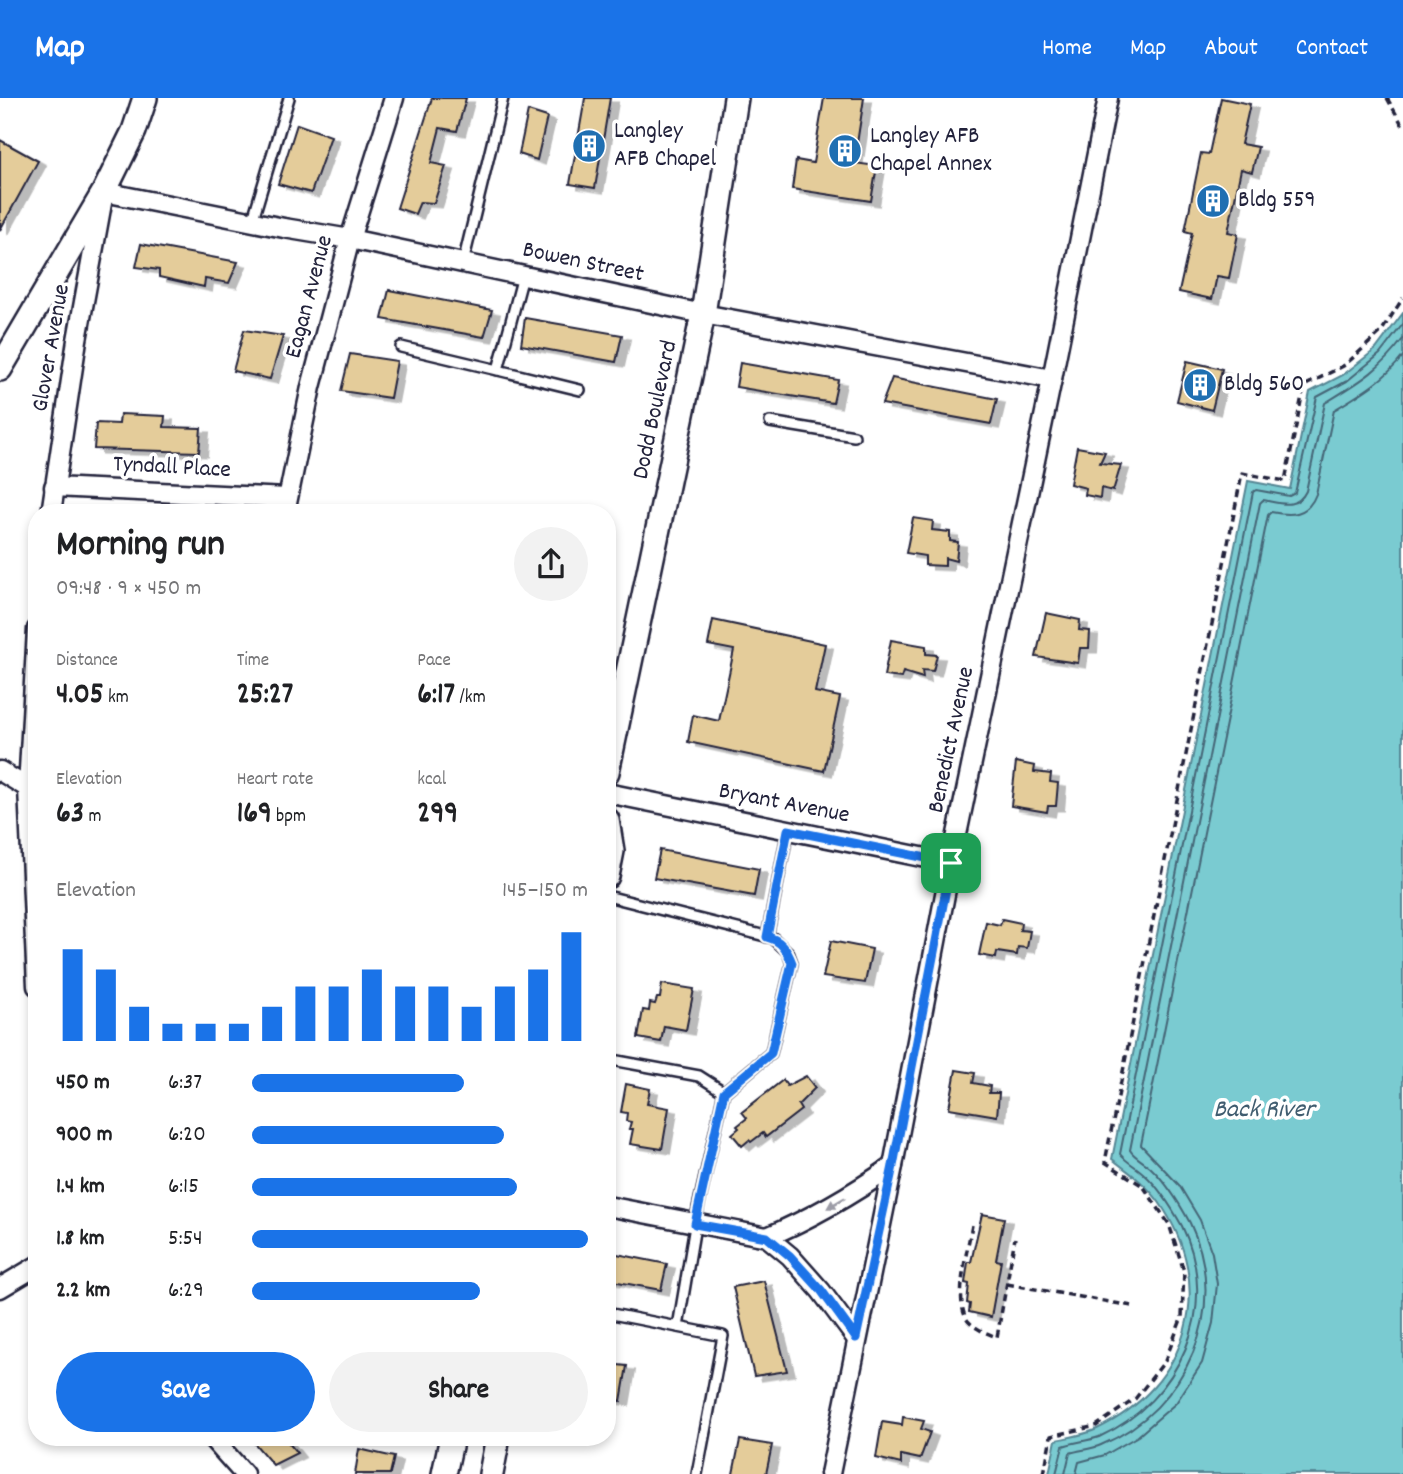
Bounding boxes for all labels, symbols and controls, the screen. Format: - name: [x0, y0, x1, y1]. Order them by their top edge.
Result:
- text: Map: [35, 26, 85, 73]
- text: Home: [1042, 32, 1092, 66]
- text: Map: [1130, 32, 1166, 66]
- text: About: [1204, 32, 1258, 66]
- text: Contact: [1296, 32, 1368, 66]
- place label: Langley AFB Chapel: [614, 115, 716, 177]
- place label: Langley AFB Chapel Annex: [870, 120, 992, 182]
- building icon: Langley AFB Chapel: [570, 127, 608, 165]
- building icon: Langley AFB Chapel Annex: [826, 132, 864, 170]
- building icon: Bldg 559: [1194, 182, 1232, 220]
- place label: Bldg 559: [1238, 184, 1316, 218]
- street label: Eagan Avenue: [277, 232, 343, 362]
- street label: Bowen Street: [519, 234, 647, 292]
- street label: Glover Avenue: [24, 281, 80, 415]
- street label: Dodd Boulevard: [625, 337, 687, 483]
- building icon: Bldg 560: [1181, 366, 1219, 404]
- place label: Bldg 560: [1224, 368, 1304, 402]
- street label: Tyndall Place: [112, 448, 232, 488]
- text: Morning run: [56, 519, 225, 574]
- button: share: [514, 527, 588, 601]
- text: 09:48 · 9 × 450 m: [56, 573, 201, 606]
- text: Distance: [56, 648, 118, 675]
- text: Time: [237, 648, 269, 675]
- text: Pace: [417, 648, 451, 675]
- street label: Benedict Avenue: [920, 664, 984, 816]
- text: 4.05: [56, 675, 104, 718]
- text: 25:27: [237, 675, 293, 718]
- text: 6:17: [417, 675, 455, 718]
- text: km: [104, 685, 129, 712]
- text: /km: [455, 685, 486, 712]
- text: Elevation: [56, 767, 122, 794]
- text: Heart rate: [237, 767, 313, 794]
- text: kcal: [417, 767, 446, 794]
- street label: Bryant Avenue: [716, 775, 852, 833]
- text: 63: [56, 794, 84, 837]
- text: 169: [237, 794, 272, 837]
- text: 299: [417, 794, 458, 837]
- text: m: [84, 804, 101, 831]
- text: bpm: [272, 804, 306, 831]
- pin: [921, 833, 981, 893]
- icon: arrive: [932, 844, 970, 882]
- text: Elevation: [56, 875, 136, 908]
- text: 145–150 m: [502, 875, 588, 908]
- text: 450 m: [56, 1067, 110, 1100]
- text: 6:37: [168, 1067, 202, 1100]
- water label: Back River: [1214, 1092, 1318, 1129]
- text: 900 m: [56, 1119, 113, 1152]
- text: 6:20: [168, 1119, 206, 1152]
- text: 1.4 km: [56, 1171, 105, 1204]
- text: 6:15: [168, 1171, 199, 1204]
- one-way arrow: [827, 1197, 846, 1209]
- text: 1.8 km: [56, 1223, 105, 1256]
- text: 5:54: [168, 1223, 203, 1256]
- text: 2.2 km: [56, 1275, 110, 1308]
- text: 6:29: [168, 1275, 204, 1308]
- button: Save: [56, 1352, 315, 1432]
- button: Share: [329, 1352, 588, 1432]

